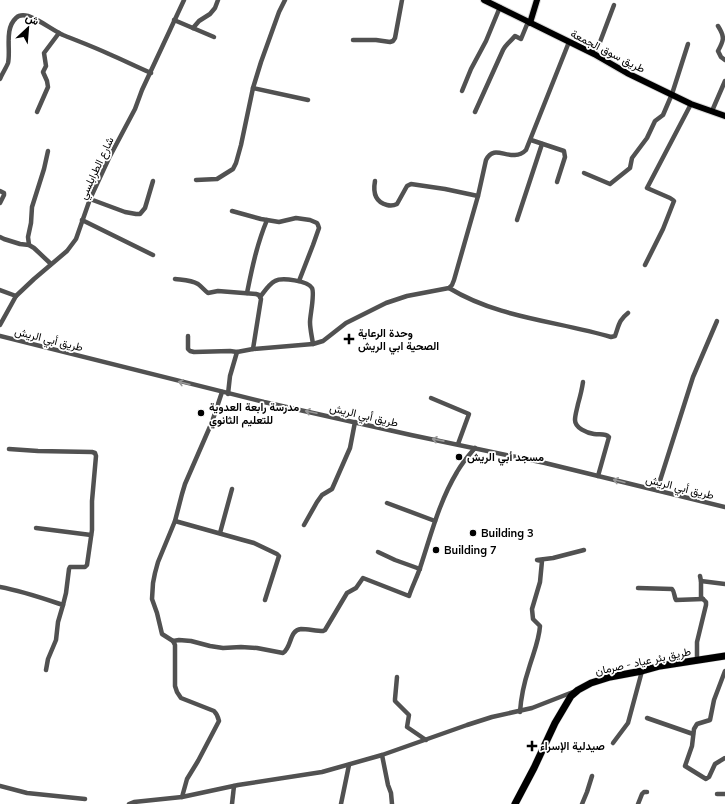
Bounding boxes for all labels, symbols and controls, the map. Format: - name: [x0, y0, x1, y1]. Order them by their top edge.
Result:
- north arrow: [8, 8, 48, 48]
- text: ش: [23, 10, 41, 28]
- street label: طريق سوق الجمعة: [568, 26, 648, 76]
- street label: شارع الطرابلسي: [75, 134, 119, 203]
- street label: طريق أبي الريش: [13, 324, 85, 357]
- place label: وحدة الرعاية الصحية ابي الريش: [358, 326, 439, 355]
- marker: وحدة الرعاية الصحية ابي الريش: [343, 333, 355, 345]
- one-way arrow: [178, 378, 191, 386]
- place label: مدرسة رابعة العدوية للتعليم الثانوي: [209, 400, 299, 429]
- street label: طريق أبي الريش: [328, 400, 400, 433]
- marker: مدرسة رابعة العدوية للتعليم الثانوي: [196, 408, 206, 418]
- one-way arrow: [305, 408, 318, 416]
- one-way arrow: [432, 436, 445, 444]
- place label: مسجد أبي الريش: [467, 450, 544, 466]
- marker: مسجد أبي الريش: [454, 452, 464, 462]
- street label: طريق أبي الريش: [644, 472, 716, 505]
- one-way arrow: [613, 477, 626, 485]
- place label: Building 3: [481, 526, 534, 540]
- marker: Building 3: [468, 528, 478, 538]
- place label: Building 7: [444, 543, 497, 557]
- marker: Building 7: [431, 545, 441, 555]
- street label: طريق بئر عياد - صرمان: [594, 644, 692, 678]
- place label: صيدلية الإسراء: [540, 739, 605, 753]
- marker: صيدلية الإسراء: [527, 741, 537, 751]

